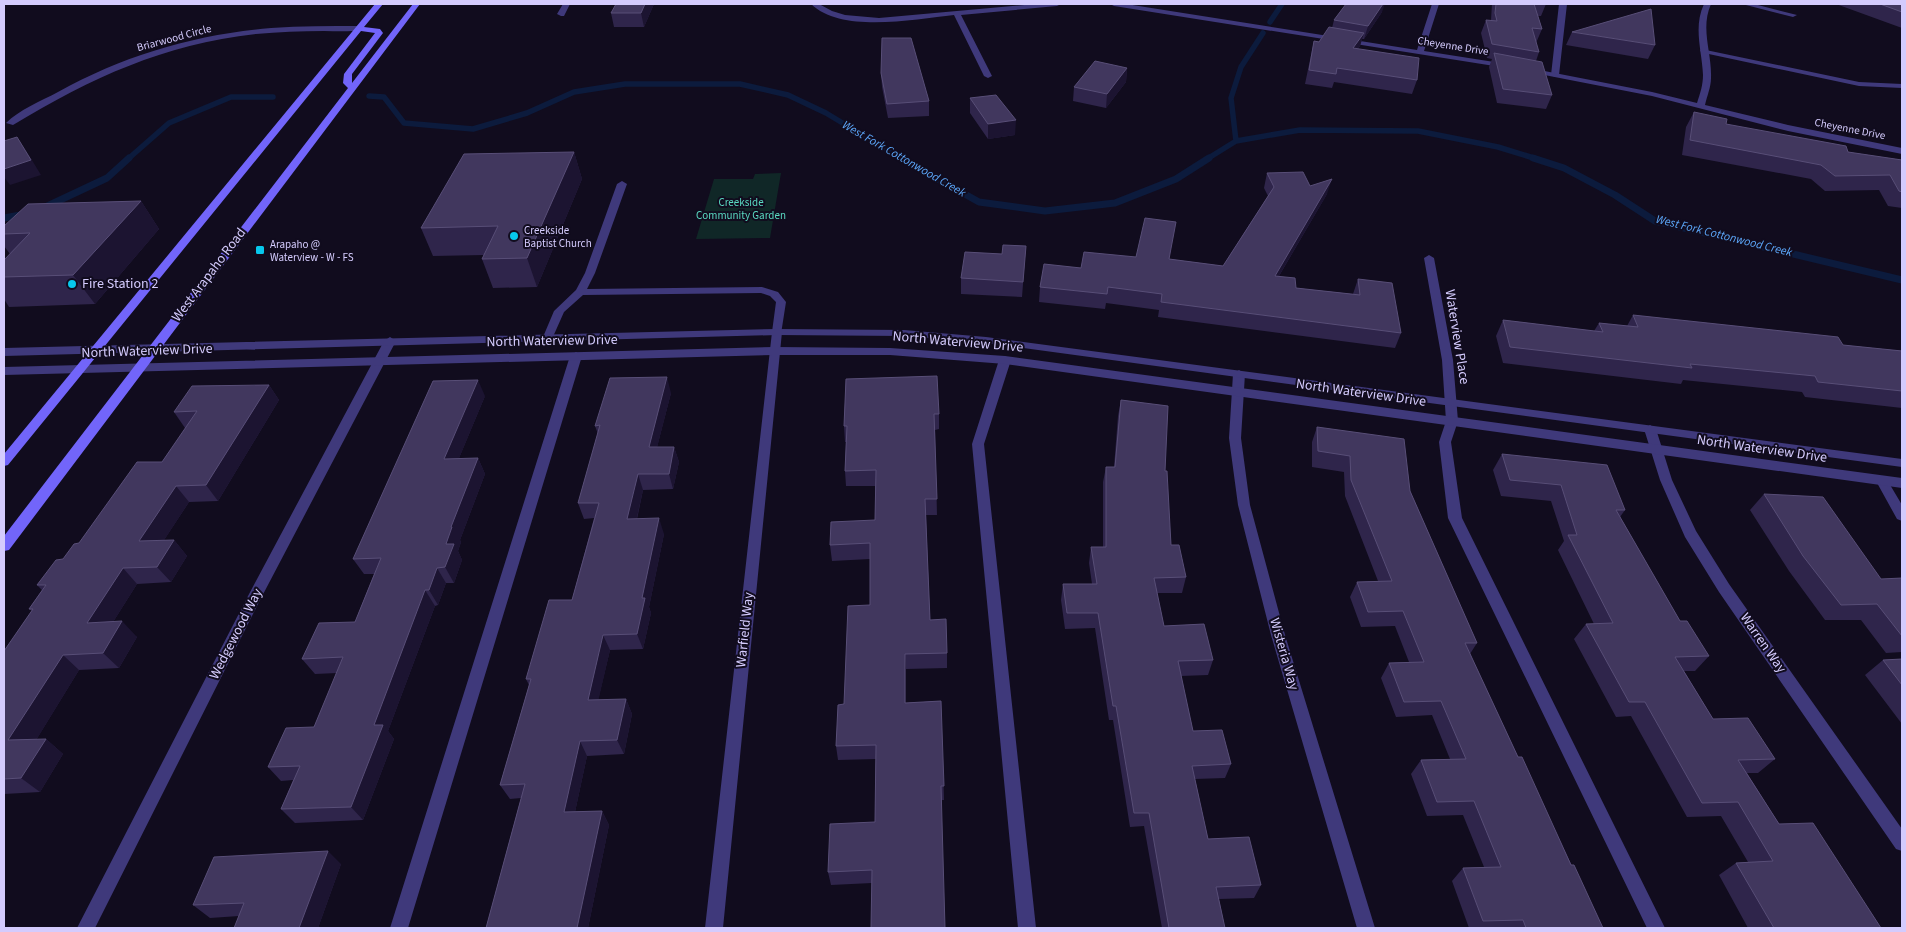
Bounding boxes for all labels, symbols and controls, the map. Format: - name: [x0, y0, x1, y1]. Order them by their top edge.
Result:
- street label: Briarwood Circle: [135, 21, 213, 55]
- street label: Cheyenne Drive: [1416, 33, 1490, 59]
- street label: Cheyenne Drive: [1813, 115, 1887, 143]
- water label: West Fork Cottonwood Creek: [839, 117, 969, 202]
- park label: Creekside Community Garden: [696, 195, 786, 223]
- water label: West Fork Cottonwood Creek: [1654, 211, 1794, 261]
- place label: Creekside Baptist Church: [524, 223, 592, 251]
- street label: West Arapaho Road: [167, 224, 251, 326]
- marker: Creekside Baptist Church: [508, 230, 520, 242]
- place label: Arapaho @ Waterview - W - FS: [270, 237, 354, 265]
- marker: Arapaho @ Waterview - W - FS: [254, 244, 266, 256]
- place label: Fire Station 2: [82, 274, 158, 294]
- marker: Fire Station 2: [66, 278, 78, 290]
- street label: Waterview Place: [1440, 288, 1474, 386]
- street label: North Waterview Drive: [892, 326, 1024, 358]
- street label: North Waterview Drive: [486, 330, 618, 352]
- street label: North Waterview Drive: [81, 339, 213, 363]
- street label: North Waterview Drive: [1295, 374, 1427, 412]
- street label: North Waterview Drive: [1696, 430, 1828, 468]
- street label: Wedgewood Way: [204, 585, 268, 683]
- street label: Warfield Way: [731, 591, 759, 669]
- street label: Warren Way: [1735, 609, 1791, 677]
- street label: Wisteria Way: [1264, 616, 1304, 693]

